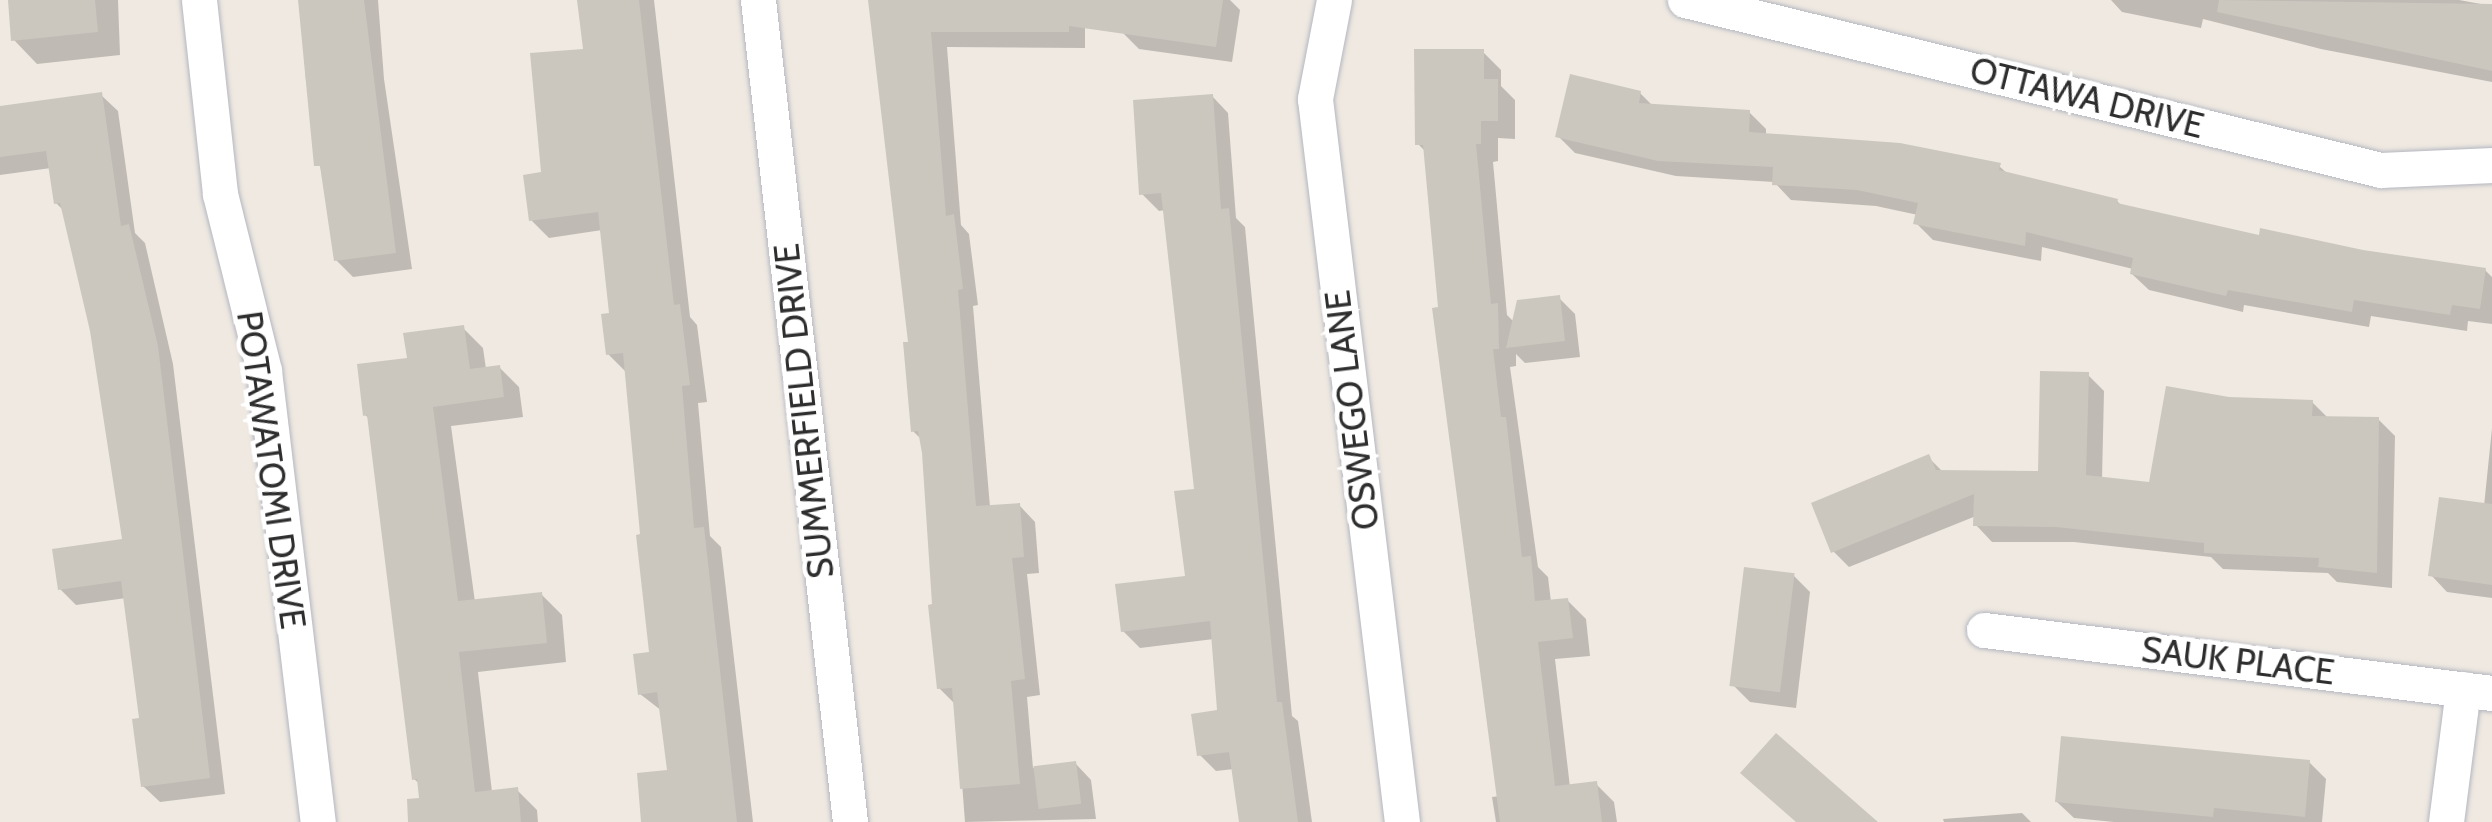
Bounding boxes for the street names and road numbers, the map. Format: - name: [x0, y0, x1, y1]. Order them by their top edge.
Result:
- street label: OTTAWA DRIVE: [1966, 49, 2208, 147]
- street label: SUMMERFIELD DRIVE: [766, 242, 842, 580]
- street label: OSWEGO LANE: [1316, 288, 1388, 532]
- street label: POTAWATOMI DRIVE: [228, 308, 314, 632]
- street label: SAUK PLACE: [2139, 628, 2337, 694]

